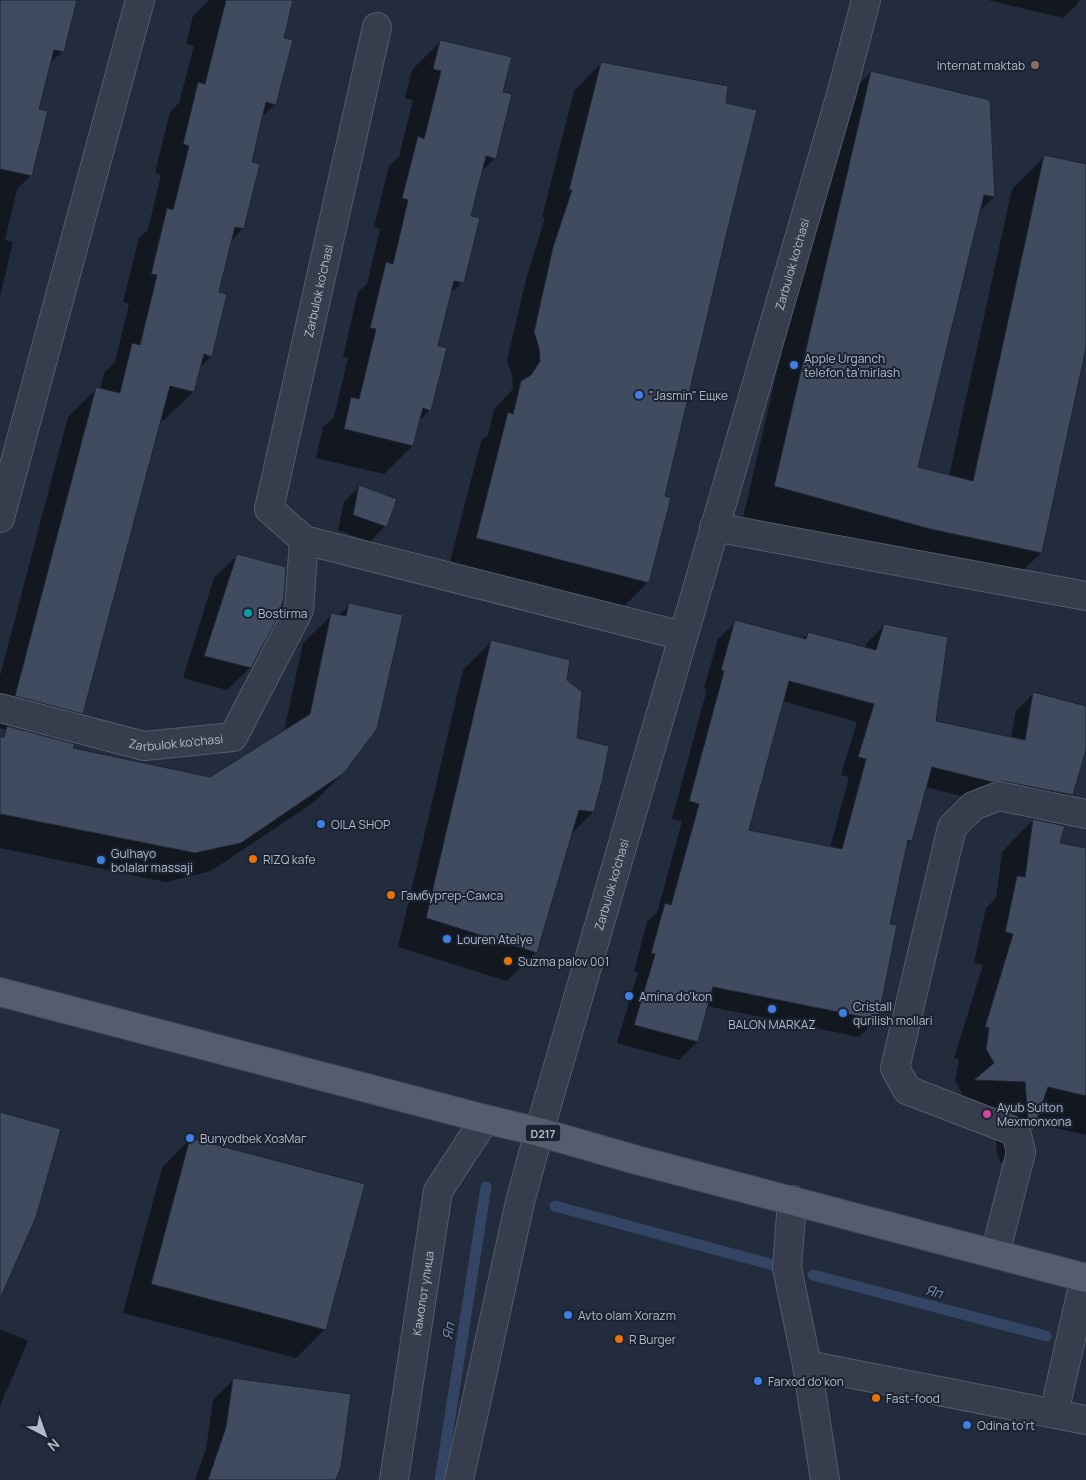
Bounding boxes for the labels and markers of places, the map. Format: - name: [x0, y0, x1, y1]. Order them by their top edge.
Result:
- place label: Internat maktab: [937, 57, 1025, 74]
- marker: Internat maktab: [1029, 59, 1041, 71]
- place label: Apple Urganch telefon ta'mirlash: [804, 350, 900, 381]
- marker: Apple Urganch telefon ta'mirlash: [788, 359, 800, 371]
- place label: "Jasmin" Ещке: [649, 387, 728, 404]
- marker: "Jasmin" Ещке: [633, 389, 645, 401]
- place label: Bostirma: [258, 605, 307, 622]
- marker: Bostirma: [242, 607, 254, 619]
- place label: OILA SHOP: [331, 816, 390, 833]
- marker: OILA SHOP: [315, 818, 327, 830]
- place label: Gulhayo bolalar massaji: [111, 845, 193, 876]
- place label: RIZQ kafe: [263, 851, 315, 868]
- marker: RIZQ kafe: [247, 853, 259, 865]
- marker: Gulhayo bolalar massaji: [95, 854, 107, 866]
- place label: Гамбургер-Самса: [401, 887, 503, 904]
- marker: Гамбургер-Самса: [385, 889, 397, 901]
- place label: Louren Atelye: [457, 931, 533, 948]
- marker: Louren Atelye: [441, 933, 453, 945]
- place label: Suzma palov 001: [518, 953, 609, 970]
- marker: Suzma palov 001: [502, 955, 514, 967]
- place label: Amina do'kon: [639, 988, 712, 1005]
- marker: Amina do'kon: [623, 990, 635, 1002]
- place label: Cristall qurilish mollari: [853, 998, 932, 1029]
- marker: BALON MARKAZ: [766, 1003, 778, 1015]
- marker: Cristall qurilish mollari: [837, 1007, 849, 1019]
- place label: BALON MARKAZ: [728, 1016, 816, 1033]
- place label: Ayub Sulton Mexmonxona: [997, 1099, 1072, 1130]
- marker: Ayub Sulton Mexmonxona: [981, 1108, 993, 1120]
- place label: Bunyodbek ХозМаг: [200, 1130, 307, 1147]
- marker: Bunyodbek ХозМаг: [184, 1132, 196, 1144]
- place label: Avto olam Xorazm: [578, 1307, 676, 1324]
- marker: Avto olam Xorazm: [562, 1309, 574, 1321]
- place label: R Burger: [629, 1331, 677, 1348]
- marker: R Burger: [613, 1333, 625, 1345]
- place label: Farxod do'kon: [768, 1373, 844, 1390]
- marker: Farxod do'kon: [752, 1375, 764, 1387]
- place label: Fast-food: [886, 1390, 940, 1407]
- marker: Fast-food: [870, 1392, 882, 1404]
- place label: Odina to'rt: [977, 1417, 1035, 1434]
- marker: Odina to'rt: [961, 1419, 973, 1431]

